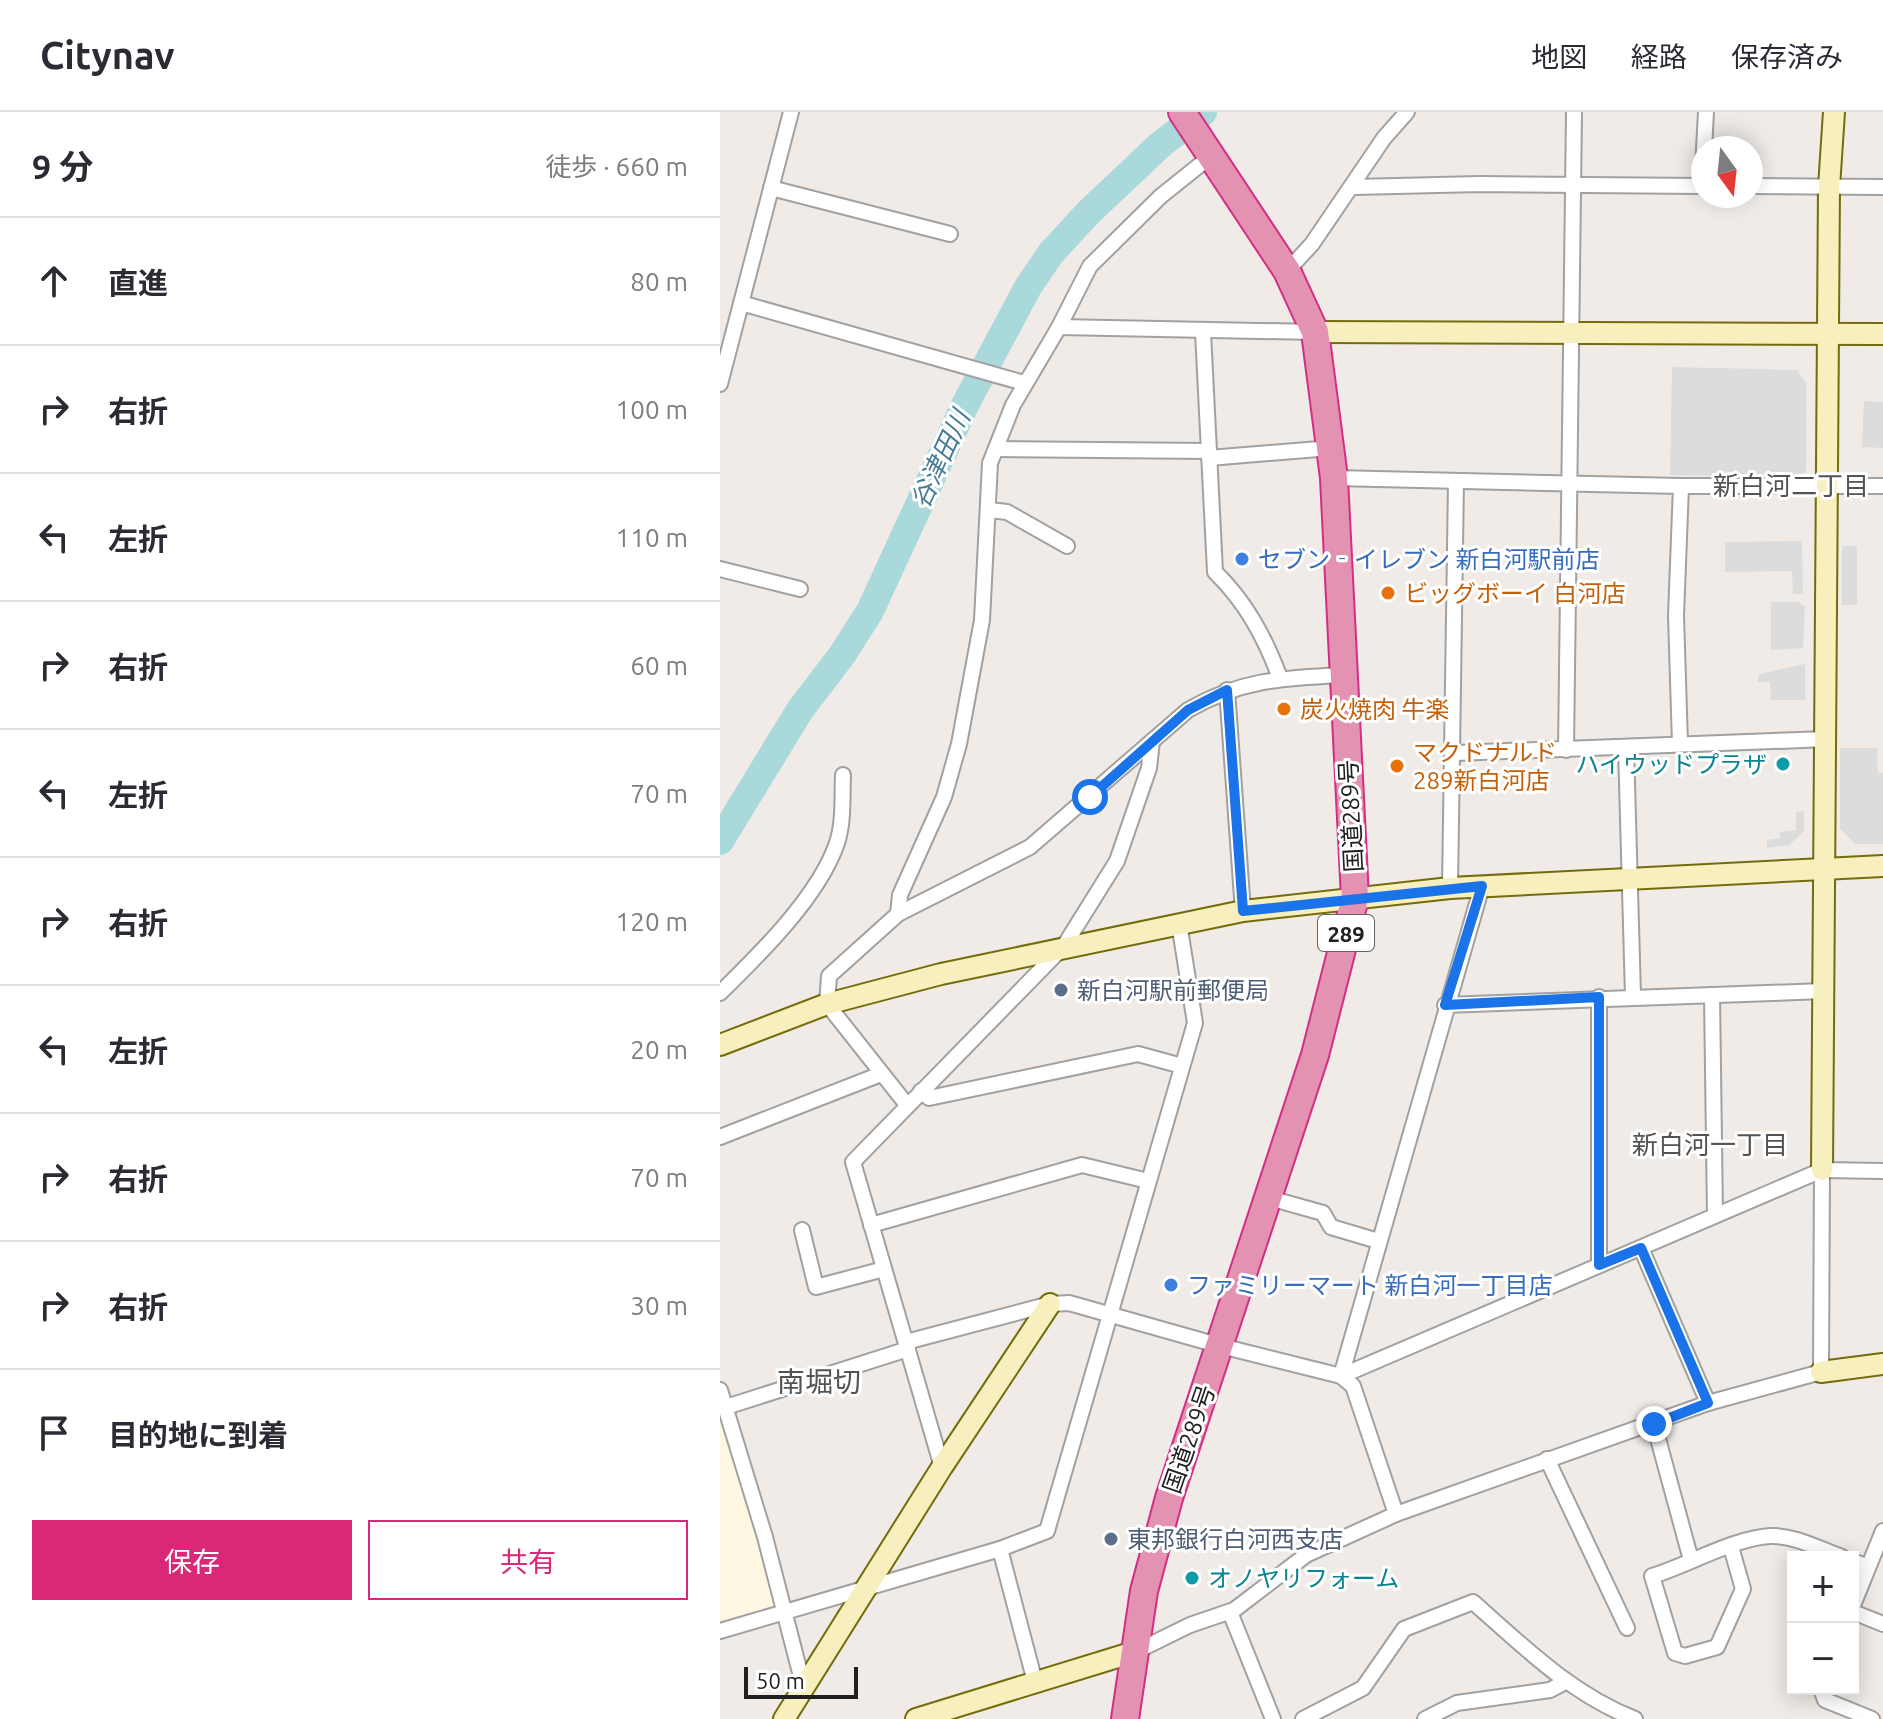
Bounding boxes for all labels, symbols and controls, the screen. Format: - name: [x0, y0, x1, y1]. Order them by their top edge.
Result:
- text: Citynav: [40, 34, 175, 76]
- text: 地図: [1531, 41, 1587, 72]
- text: 経路: [1631, 41, 1687, 72]
- text: 保存済み: [1731, 41, 1843, 72]
- north arrow: [1691, 136, 1763, 208]
- text: 9 分: [32, 147, 93, 185]
- text: 徒歩 · 660 m: [545, 152, 688, 181]
- icon: ahead: [32, 259, 76, 303]
- text: 直進: [108, 266, 168, 300]
- text: 80 m: [630, 267, 688, 296]
- icon: right: [32, 387, 76, 431]
- text: 右折: [108, 394, 168, 428]
- text: 100 m: [616, 395, 688, 424]
- water label: 谷津田川: [905, 403, 976, 512]
- district label: 新白河二丁目: [1713, 471, 1869, 500]
- icon: left: [32, 515, 76, 559]
- text: 左折: [108, 522, 168, 556]
- text: 110 m: [616, 523, 688, 552]
- place label: セブン‐イレブン 新白河駅前店: [1258, 546, 1600, 573]
- marker: セブン‐イレブン 新白河駅前店: [1233, 550, 1251, 568]
- place label: ビッグボーイ 白河店: [1404, 580, 1626, 607]
- marker: ビッグボーイ 白河店: [1379, 584, 1397, 602]
- icon: right: [32, 643, 76, 687]
- text: 右折: [108, 650, 168, 684]
- text: 60 m: [630, 651, 688, 680]
- place label: 炭火焼肉 牛楽: [1300, 696, 1450, 723]
- marker: 炭火焼肉 牛楽: [1275, 700, 1293, 718]
- place label: マクドナルド 289新白河店: [1413, 739, 1557, 794]
- place label: ハイウッドプラザ: [1575, 751, 1767, 778]
- marker: ハイウッドプラザ: [1774, 755, 1792, 773]
- marker: マクドナルド 289新白河店: [1388, 757, 1406, 775]
- street label: 国道289号: [1335, 759, 1367, 873]
- icon: left: [32, 771, 76, 815]
- text: 左折: [108, 778, 168, 812]
- text: 70 m: [630, 779, 688, 808]
- route start: [1072, 779, 1108, 815]
- icon: right: [32, 899, 76, 943]
- text: 右折: [108, 906, 168, 940]
- text: 120 m: [616, 907, 688, 936]
- road number: 289: [1318, 915, 1374, 951]
- place label: 新白河駅前郵便局: [1077, 977, 1269, 1004]
- marker: 新白河駅前郵便局: [1052, 981, 1070, 999]
- icon: left: [32, 1027, 76, 1071]
- text: 左折: [108, 1034, 168, 1068]
- text: 20 m: [630, 1035, 688, 1064]
- district label: 新白河一丁目: [1632, 1130, 1788, 1159]
- icon: right: [32, 1155, 76, 1199]
- text: 右折: [108, 1162, 168, 1196]
- text: 70 m: [630, 1163, 688, 1192]
- place label: ファミリーマート 新白河一丁目店: [1187, 1272, 1553, 1299]
- marker: ファミリーマート 新白河一丁目店: [1162, 1276, 1180, 1294]
- icon: right: [32, 1283, 76, 1327]
- text: 右折: [108, 1290, 168, 1324]
- text: 30 m: [630, 1291, 688, 1320]
- district label: 南堀切: [777, 1366, 861, 1397]
- street label: 国道289号: [1158, 1381, 1220, 1497]
- route end: [1636, 1406, 1672, 1442]
- icon: arrive: [32, 1411, 76, 1455]
- text: 目的地に到着: [108, 1418, 288, 1452]
- button: 保存: [32, 1520, 352, 1600]
- button: 共有: [368, 1520, 688, 1600]
- place label: 東邦銀行白河西支店: [1127, 1526, 1343, 1553]
- marker: 東邦銀行白河西支店: [1102, 1530, 1120, 1548]
- map controls: [1787, 1551, 1859, 1695]
- button: +: [1787, 1551, 1859, 1623]
- place label: オノヤリフォーム: [1208, 1565, 1399, 1592]
- marker: オノヤリフォーム: [1183, 1569, 1201, 1587]
- button: −: [1787, 1623, 1859, 1695]
- scale bar: [744, 1663, 858, 1699]
- text: 50 m: [756, 1668, 805, 1693]

